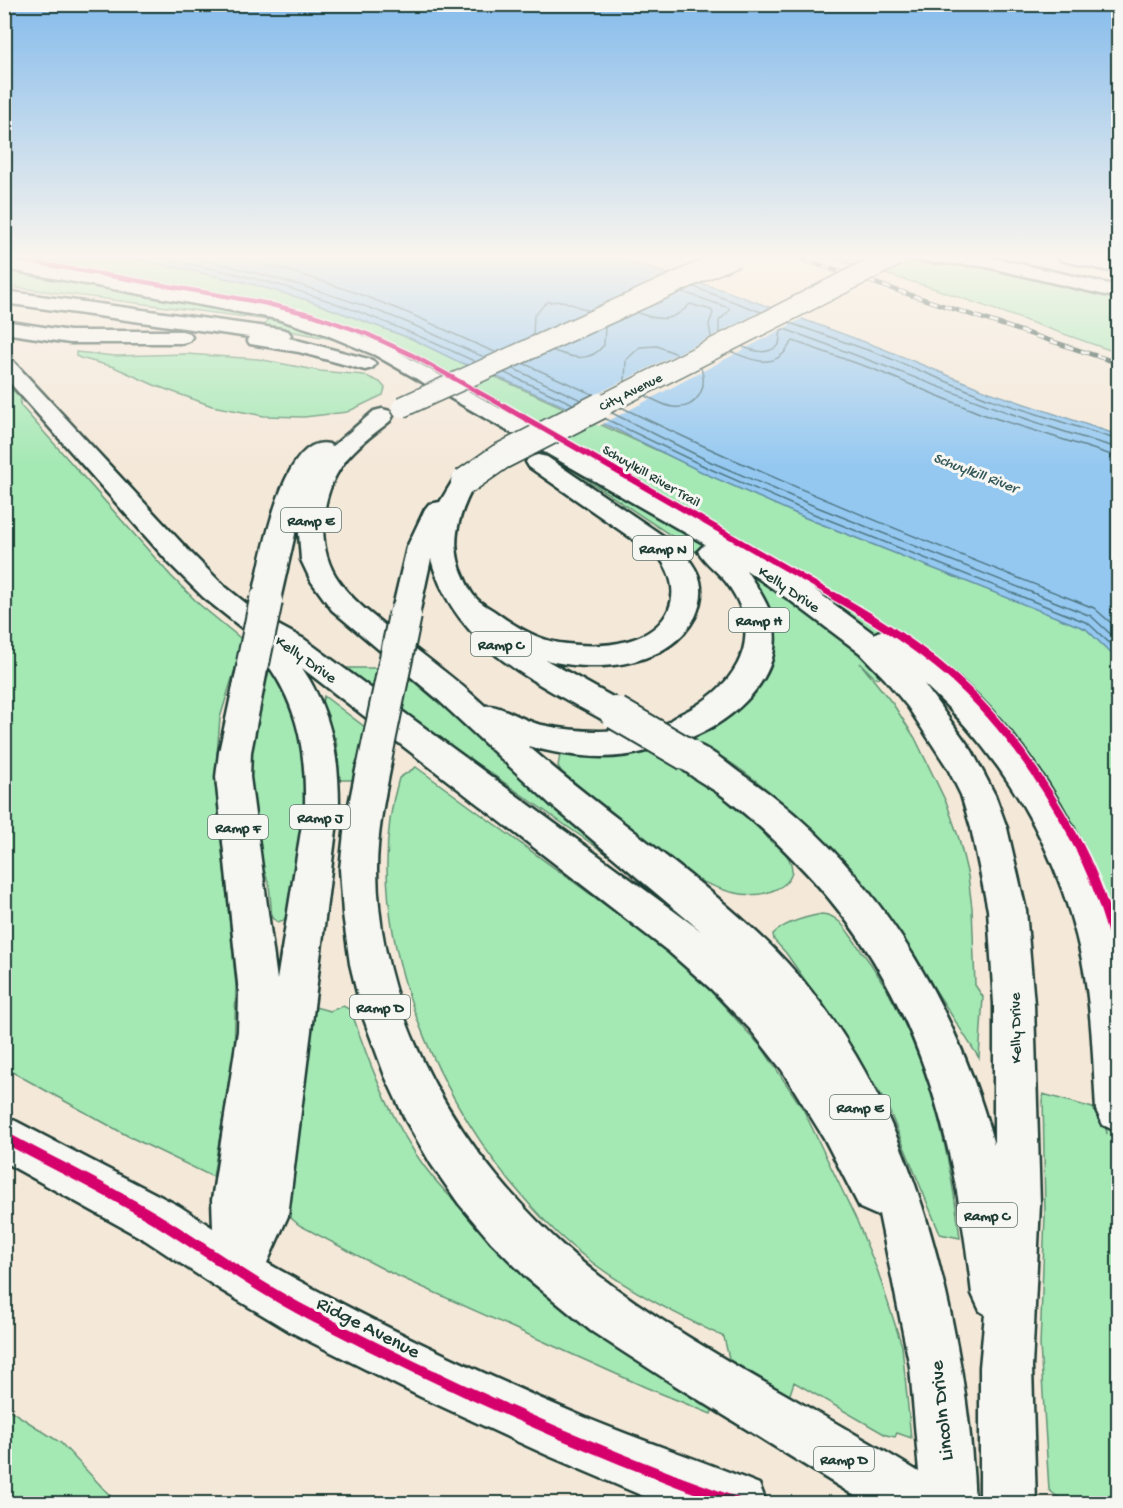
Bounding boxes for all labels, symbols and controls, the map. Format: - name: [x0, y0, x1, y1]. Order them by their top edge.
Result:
- street label: City Avenue: [597, 370, 666, 416]
- street label: Schuylkill River Trail: [599, 442, 703, 512]
- water label: Schuylkill River: [931, 450, 1022, 499]
- road number: Ramp E: [281, 508, 341, 532]
- road number: Ramp N: [633, 536, 693, 560]
- street label: Kelly Drive: [753, 563, 823, 619]
- road number: Ramp H: [729, 608, 789, 632]
- road number: Ramp C: [471, 632, 531, 656]
- street label: Kelly Drive: [271, 633, 340, 689]
- road number: Ramp J: [290, 805, 350, 829]
- road number: Ramp F: [208, 815, 268, 839]
- street label: Kelly Drive: [1007, 992, 1028, 1063]
- road number: Ramp D: [350, 995, 410, 1019]
- road number: Ramp E: [830, 1095, 890, 1119]
- road number: Ramp C: [957, 1203, 1017, 1227]
- street label: Ridge Avenue: [312, 1293, 424, 1365]
- street label: Lincoln Drive: [927, 1359, 960, 1462]
- road number: Ramp D: [814, 1447, 874, 1471]

